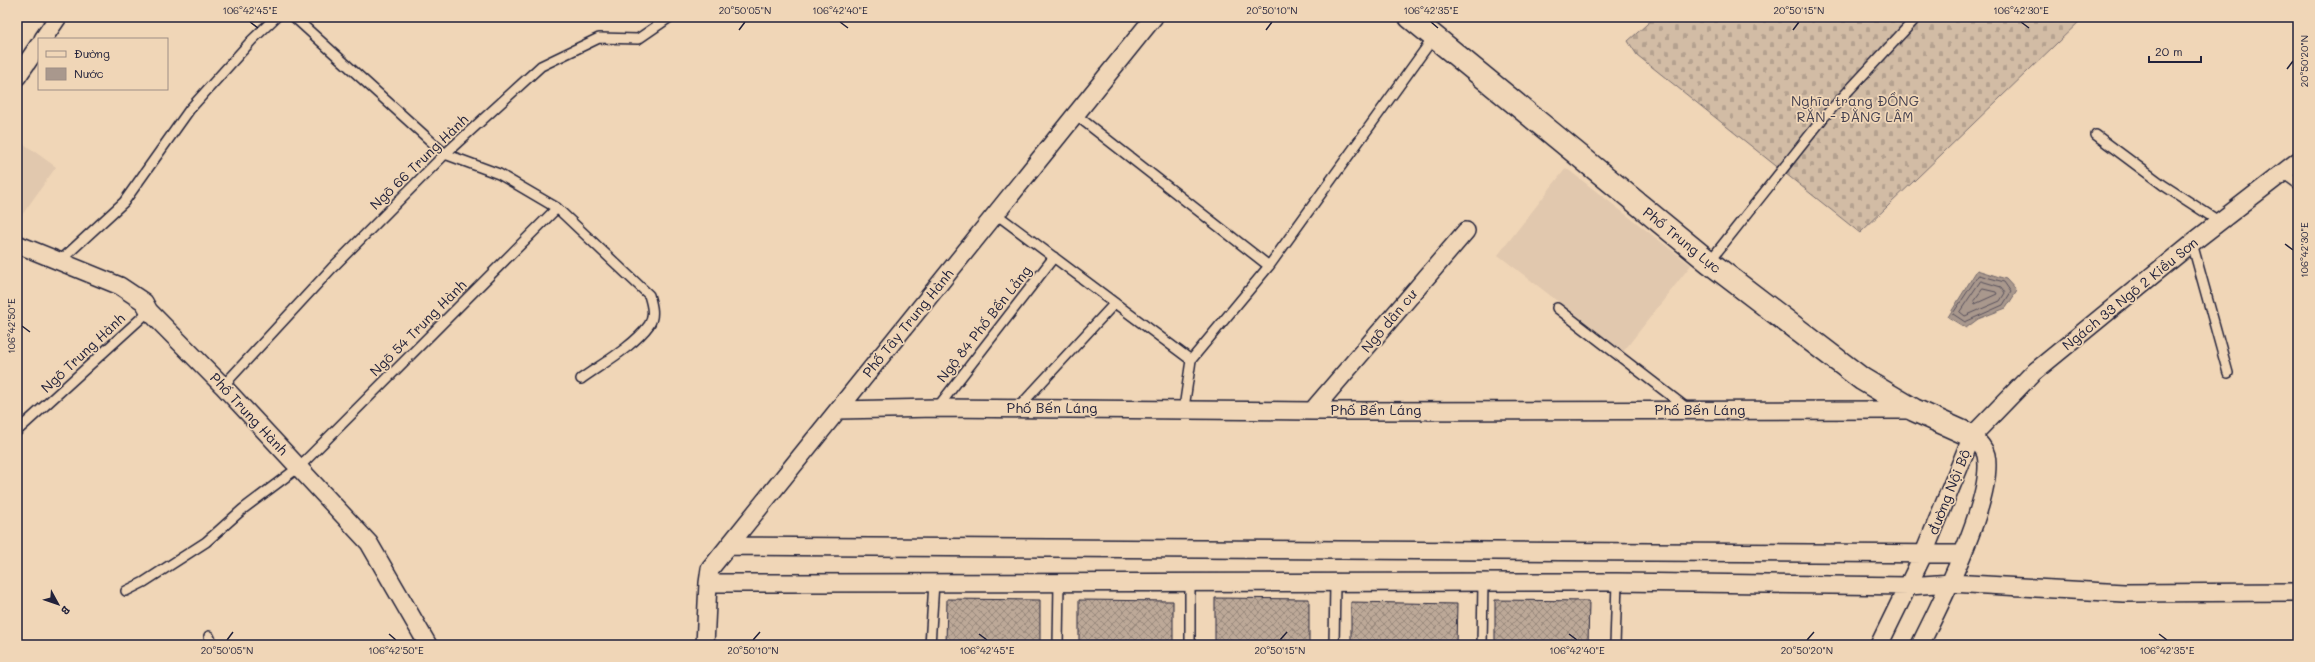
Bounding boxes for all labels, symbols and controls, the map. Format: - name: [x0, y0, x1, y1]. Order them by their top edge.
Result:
- text: 106°42'45"E: [222, 3, 278, 17]
- text: 20°50'05"N: [719, 3, 771, 17]
- text: 106°42'40"E: [812, 3, 868, 17]
- text: 20°50'10"N: [1246, 3, 1298, 17]
- text: 106°42'35"E: [1403, 3, 1459, 17]
- text: 20°50'15"N: [1773, 3, 1825, 17]
- text: 106°42'30"E: [1993, 3, 2049, 17]
- text: 20°50'20"N: [2297, 35, 2311, 87]
- legend: [38, 38, 168, 90]
- scale bar: [2149, 38, 2201, 64]
- text: 20 m: [2155, 43, 2183, 59]
- text: Đường: [74, 45, 110, 61]
- text: Nước: [74, 65, 104, 81]
- park label: Nghĩa trang ĐỒNG RẮN - ĐẰNG LÂM: [1791, 91, 1919, 126]
- street label: Ngõ 66 Trung Hành: [365, 110, 472, 214]
- street label: Phố Trung Lực: [1639, 202, 1725, 277]
- text: 106°42'30"E: [2297, 222, 2311, 278]
- street label: Ngách 33 Ngõ 2 Kiều Sơn: [2058, 233, 2202, 354]
- street label: Ngộ 84 Phố Bến Lảng: [932, 261, 1035, 386]
- street label: Phố Tây Trung Hành: [858, 264, 957, 381]
- street label: Ngõ 54 Trung Hành: [365, 275, 470, 380]
- street label: Ngõ dân cư: [1357, 284, 1421, 356]
- text: 106°42'50"E: [4, 298, 18, 354]
- street label: Ngõ Trung Hành: [37, 309, 129, 397]
- street label: Phố Trung Hành: [206, 368, 293, 459]
- street label: Phố Bến Láng: [1007, 398, 1097, 417]
- street label: Phố Bến Láng: [1331, 400, 1421, 419]
- street label: Phố Bến Láng: [1655, 400, 1745, 419]
- street label: đường Nội Bộ: [1923, 446, 1974, 537]
- north arrow: [38, 584, 78, 624]
- text: B: [58, 603, 74, 618]
- text: 20°50'05"N: [201, 643, 253, 657]
- text: 106°42'50"E: [368, 643, 424, 657]
- text: 20°50'10"N: [727, 643, 779, 657]
- text: 106°42'45"E: [959, 643, 1015, 657]
- text: 20°50'15"N: [1254, 643, 1306, 657]
- text: 106°42'40"E: [1549, 643, 1605, 657]
- text: 20°50'20"N: [1781, 643, 1833, 657]
- text: 106°42'35"E: [2139, 643, 2195, 657]

